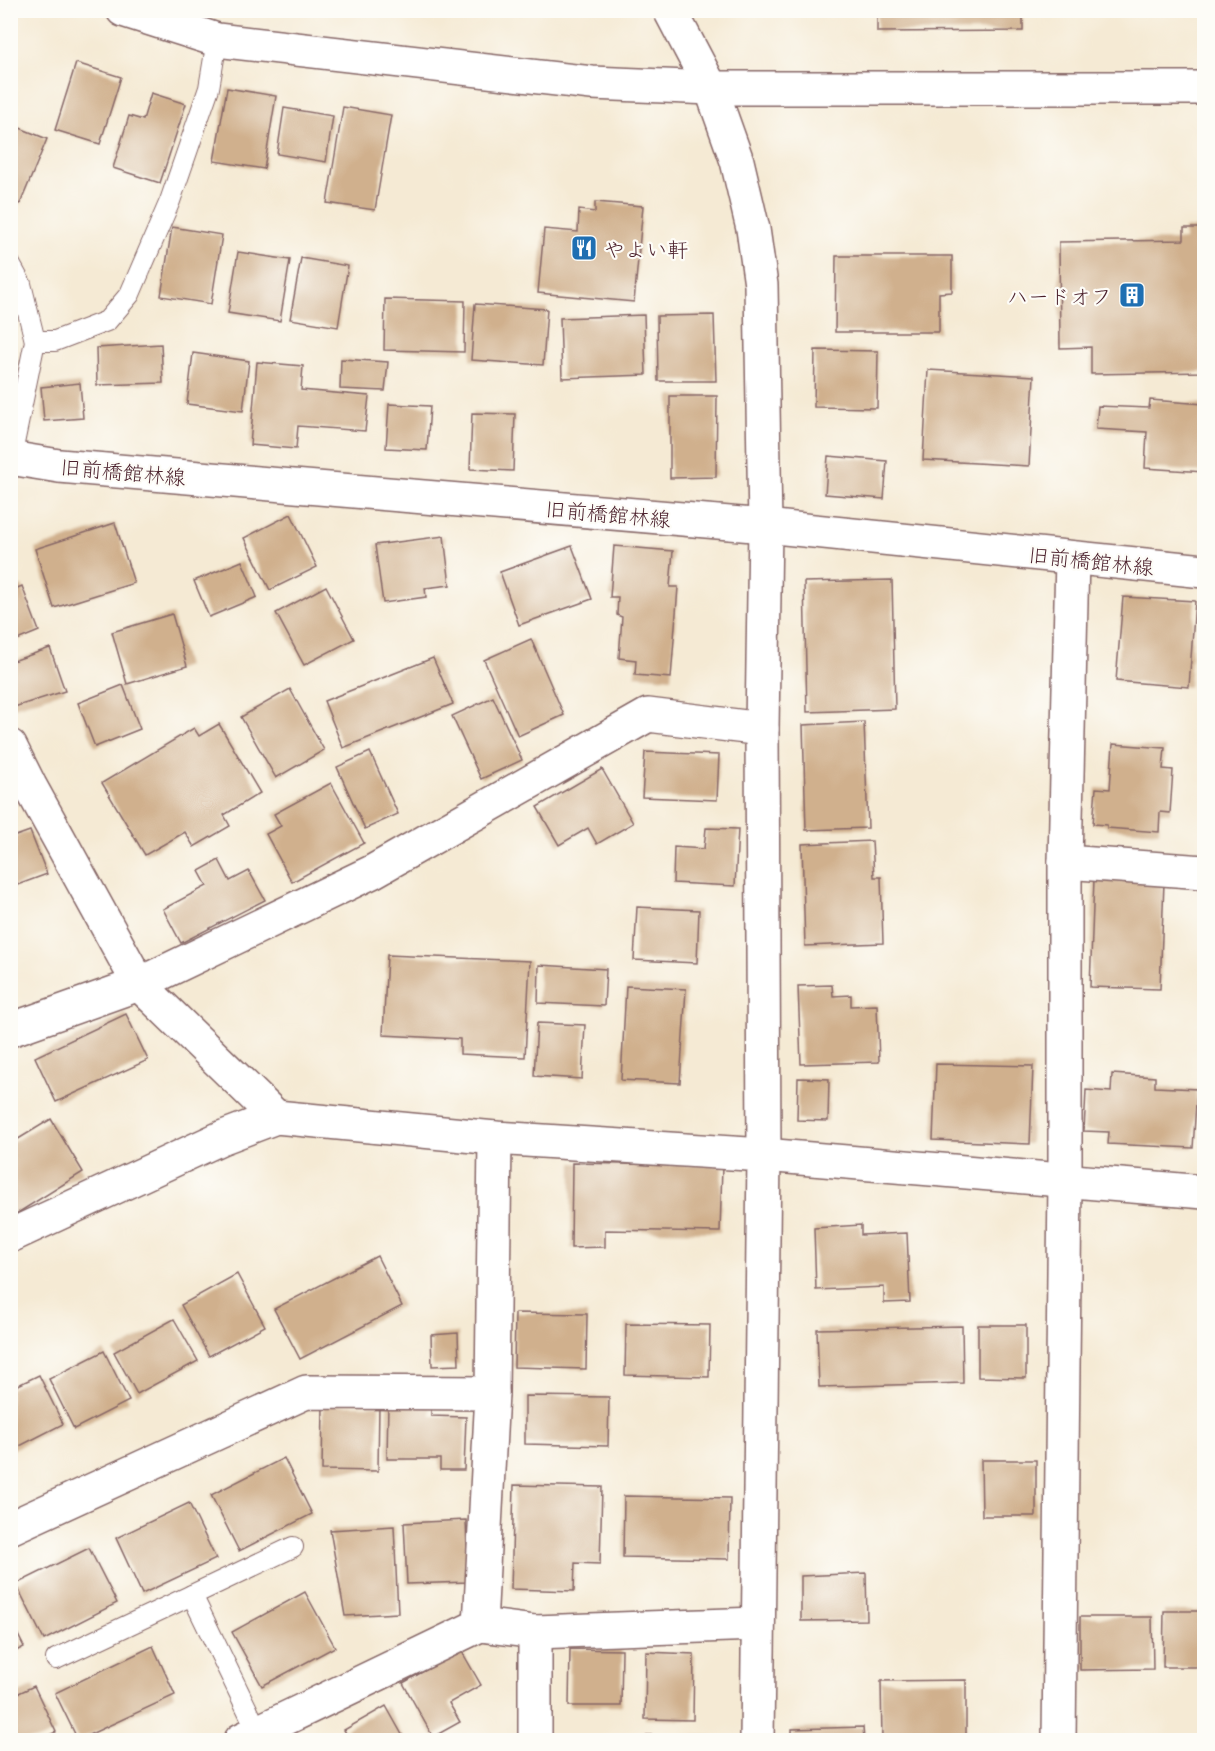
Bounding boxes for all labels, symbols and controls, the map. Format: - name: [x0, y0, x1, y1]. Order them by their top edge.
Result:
- restaurant icon: やよい軒: [569, 233, 599, 263]
- place label: やよい軒: [604, 235, 688, 262]
- building icon: ハードオフ: [1117, 280, 1147, 310]
- place label: ハードオフ: [1007, 282, 1112, 309]
- street label: 旧前橋館林線: [59, 452, 187, 490]
- street label: 旧前橋館林線: [544, 494, 672, 532]
- street label: 旧前橋館林線: [1027, 540, 1155, 580]

